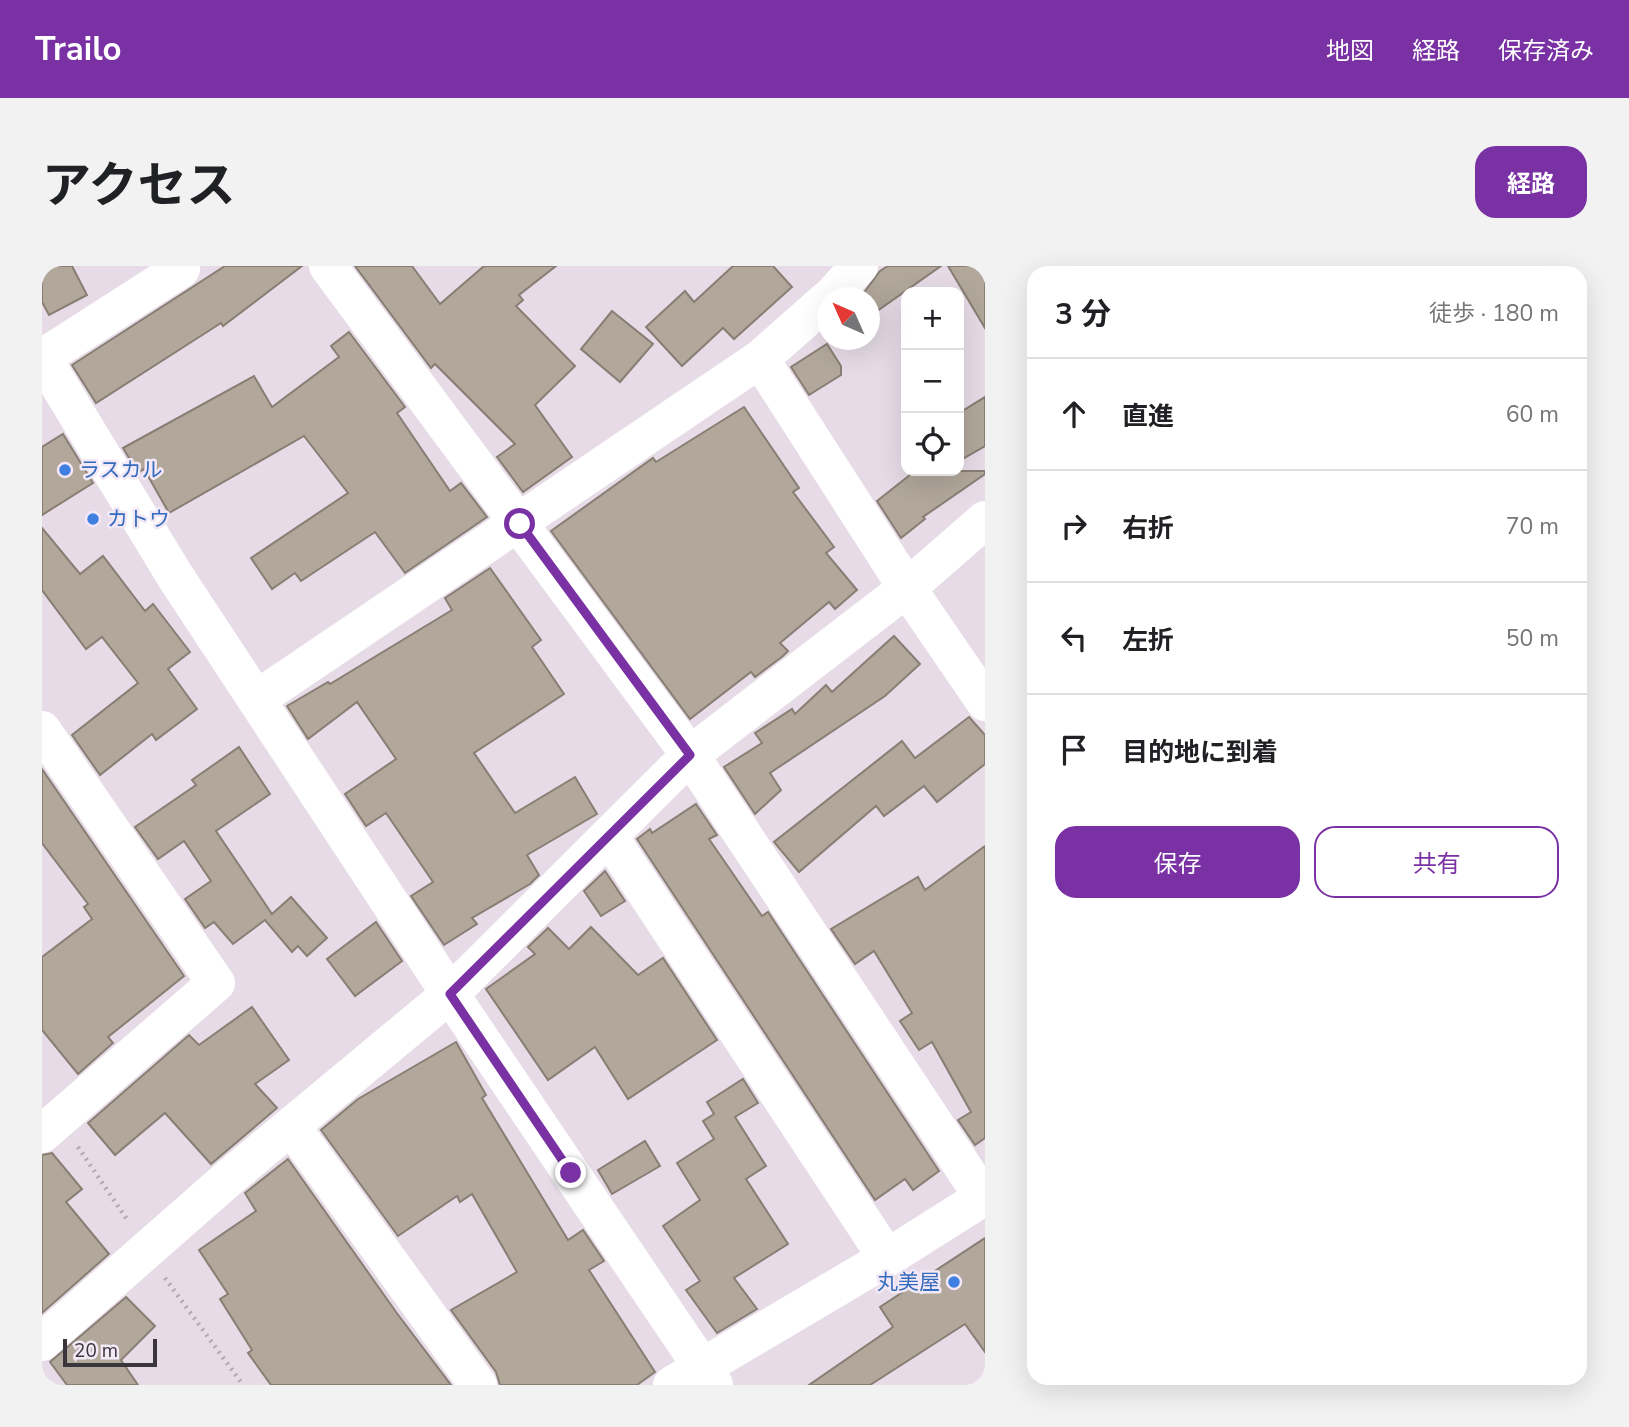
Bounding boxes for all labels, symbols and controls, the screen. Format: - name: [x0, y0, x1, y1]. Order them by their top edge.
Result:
- text: Trailo: [35, 27, 122, 72]
- text: 地図: [1326, 35, 1374, 67]
- text: 経路: [1412, 35, 1460, 67]
- text: 保存済み: [1498, 35, 1594, 67]
- button: 経路: [1475, 146, 1587, 218]
- text: アクセス: [42, 152, 236, 219]
- north arrow: [817, 287, 880, 350]
- map controls: [901, 287, 964, 476]
- button: +: [901, 287, 964, 350]
- text: 3 分: [1055, 294, 1111, 335]
- text: 徒歩 · 180 m: [1429, 298, 1559, 329]
- button: −: [901, 350, 964, 413]
- icon: ahead: [1055, 395, 1093, 433]
- text: 直進: [1122, 399, 1174, 434]
- text: 60 m: [1506, 399, 1559, 430]
- button: locate: [901, 413, 964, 476]
- place label: ラスカル: [79, 456, 163, 484]
- marker: ラスカル: [57, 462, 73, 478]
- place label: カトウ: [107, 505, 170, 533]
- icon: right: [1055, 507, 1093, 545]
- route start: [504, 508, 535, 539]
- marker: カトウ: [85, 511, 101, 527]
- text: 右折: [1122, 511, 1174, 546]
- text: 70 m: [1506, 511, 1559, 542]
- icon: left: [1055, 619, 1093, 657]
- text: 左折: [1122, 623, 1174, 658]
- text: 50 m: [1506, 623, 1559, 654]
- icon: arrive: [1055, 731, 1093, 769]
- text: 目的地に到着: [1122, 735, 1278, 770]
- button: 保存: [1055, 826, 1300, 898]
- button: 共有: [1314, 826, 1559, 898]
- route end: [555, 1157, 586, 1188]
- place label: 丸美屋: [877, 1268, 940, 1296]
- marker: 丸美屋: [946, 1274, 962, 1290]
- scale bar: [63, 1336, 158, 1368]
- text: 20 m: [74, 1338, 118, 1364]

